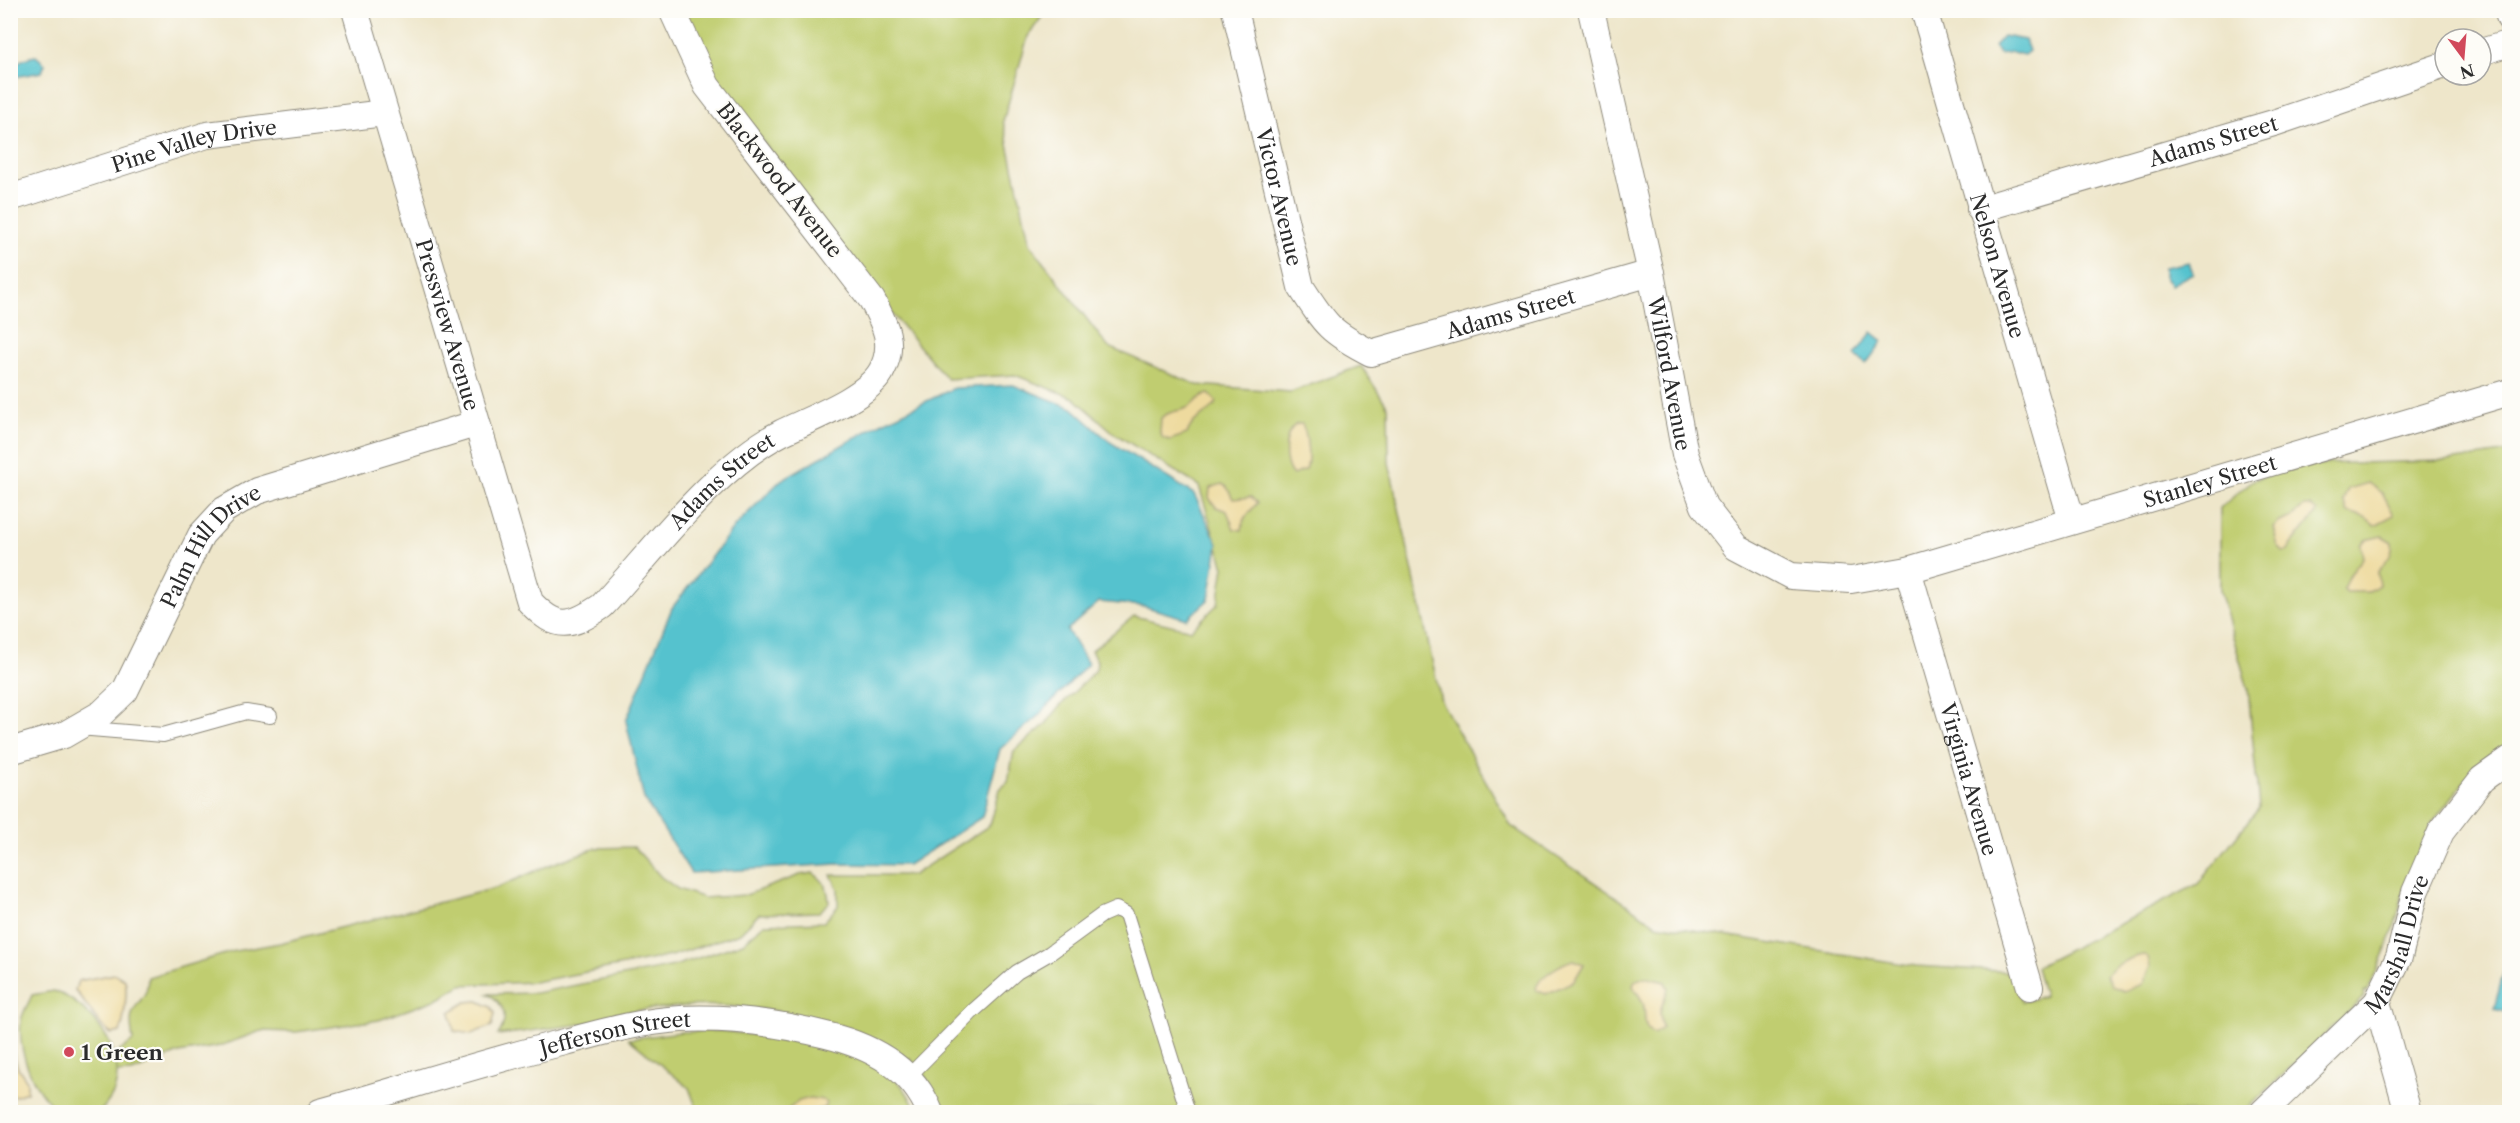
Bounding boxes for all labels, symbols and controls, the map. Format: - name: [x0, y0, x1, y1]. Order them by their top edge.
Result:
- north arrow: [2433, 27, 2493, 87]
- text: N: [2458, 60, 2477, 83]
- street label: Blackwood Avenue: [712, 98, 848, 262]
- street label: Adams Street: [2145, 110, 2281, 172]
- street label: Pine Valley Drive: [108, 114, 278, 177]
- street label: Victor Avenue: [1251, 124, 1308, 268]
- street label: Nelson Avenue: [1965, 190, 2031, 341]
- street label: Pressview Avenue: [411, 236, 485, 413]
- street label: Adams Street: [1442, 283, 1578, 344]
- street label: Wilford Avenue: [1643, 293, 1697, 453]
- street label: Adams Street: [663, 427, 779, 535]
- street label: Stanley Street: [2140, 449, 2280, 512]
- street label: Palm Hill Drive: [155, 479, 265, 612]
- street label: Virginia Avenue: [1935, 699, 2003, 858]
- street label: Marshall Drive: [2360, 870, 2434, 1019]
- street label: Jefferson Street: [534, 1006, 692, 1061]
- place label: 1 Green: [81, 1040, 164, 1065]
- marker: 1 Green: [62, 1045, 76, 1059]

